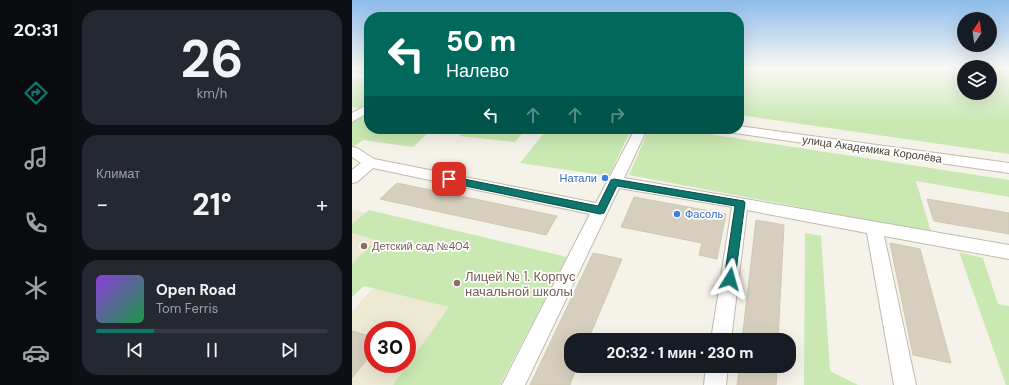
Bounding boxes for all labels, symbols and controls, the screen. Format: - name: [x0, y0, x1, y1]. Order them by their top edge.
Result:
- north arrow: [957, 12, 997, 52]
- map controls: [957, 12, 997, 100]
- text: 20:31: [14, 18, 58, 42]
- text: 50 m: [446, 23, 516, 60]
- text: 26: [181, 25, 243, 93]
- icon: left: [380, 28, 432, 80]
- text: Налево: [446, 59, 509, 83]
- button: layers: [957, 60, 997, 100]
- icon: directions: [22, 79, 50, 107]
- text: km/h: [197, 85, 227, 102]
- icon: left: [480, 104, 502, 126]
- icon: ahead: [522, 104, 544, 126]
- icon: ahead: [564, 104, 586, 126]
- icon: right: [606, 104, 628, 126]
- street label: улица Академика Королёва: [801, 132, 944, 166]
- icon: music: [22, 144, 50, 172]
- pin: [432, 162, 466, 196]
- text: Климат: [96, 165, 140, 182]
- icon: arrive: [438, 168, 460, 190]
- place label: Натали: [560, 171, 597, 185]
- marker: Натали: [600, 173, 610, 183]
- text: 21°: [192, 185, 232, 224]
- text: −: [96, 190, 108, 219]
- text: +: [316, 190, 328, 219]
- place label: Фасоль: [685, 207, 723, 221]
- icon: phone: [22, 209, 50, 237]
- marker: Фасоль: [672, 209, 682, 219]
- place label: Детский сад №404: [372, 239, 470, 253]
- marker: Детский сад №404: [359, 241, 369, 251]
- position arrow: [709, 258, 751, 300]
- place label: Лицей № 1. Корпус начальной школы: [465, 268, 576, 300]
- icon: climate: [22, 274, 50, 302]
- marker: Лицей № 1. Корпус начальной школы: [452, 278, 462, 288]
- text: Open Road: [156, 280, 236, 300]
- text: Tom Ferris: [156, 300, 218, 317]
- speed limit sign: 30: [364, 321, 416, 373]
- icon: car: [22, 339, 50, 367]
- icon: previous: [124, 339, 146, 361]
- icon: pause: [201, 339, 223, 361]
- icon: next: [278, 339, 300, 361]
- text: 20:32 · 1 мин · 230 m: [607, 343, 753, 363]

